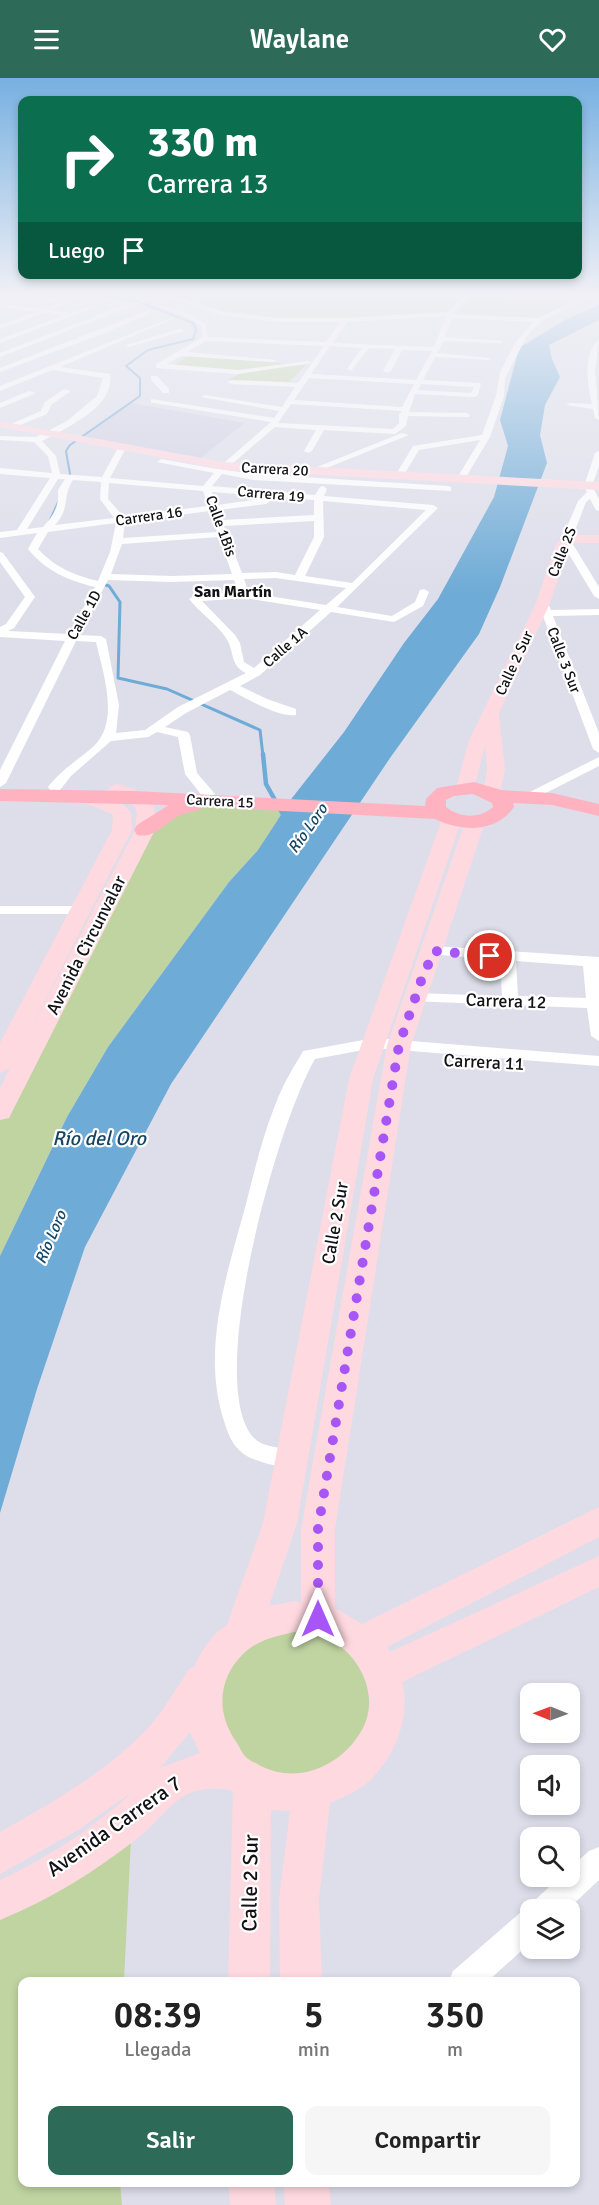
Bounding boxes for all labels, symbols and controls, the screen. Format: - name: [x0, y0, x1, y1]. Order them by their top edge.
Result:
- icon: menu: [30, 23, 63, 56]
- text: Waylane: [250, 23, 349, 56]
- icon: heart: [536, 23, 569, 56]
- text: 330 m: [147, 117, 258, 168]
- icon: right: [48, 120, 126, 198]
- text: Carrera 13: [147, 168, 268, 201]
- icon: arrive: [117, 234, 150, 267]
- text: Luego: [48, 237, 105, 264]
- street label: Carrera 20: [241, 458, 309, 480]
- street label: Carrera 19: [237, 482, 305, 506]
- street label: Calle 1Bis: [202, 493, 240, 559]
- street label: Carrera 16: [114, 502, 184, 530]
- street label: Calle 2S: [544, 524, 580, 580]
- district label: San Martín: [194, 582, 272, 602]
- street label: Calle 1D: [63, 587, 105, 643]
- street label: Calle 1A: [259, 623, 311, 671]
- street label: Calle 3 Sur: [543, 624, 585, 696]
- street label: Calle 2 Sur: [491, 627, 537, 698]
- street label: Carrera 15: [186, 790, 254, 812]
- water label: Río Loro: [284, 799, 332, 857]
- street label: Avenida Circunvalar: [41, 871, 131, 1018]
- pin: [464, 930, 515, 981]
- icon: arrive: [473, 939, 506, 972]
- street label: Carrera 12: [465, 989, 547, 1013]
- street label: Carrera 11: [443, 1049, 525, 1075]
- water label: Río del Oro: [52, 1126, 147, 1151]
- street label: Calle 2 Sur: [317, 1180, 353, 1266]
- water label: Río Loro: [31, 1207, 71, 1267]
- position arrow: [286, 1587, 350, 1651]
- north arrow: [520, 1683, 580, 1743]
- map controls: [520, 1683, 580, 1959]
- button: sound: [520, 1755, 580, 1815]
- street label: Avenida Carrera 7: [42, 1770, 186, 1882]
- button: search: [520, 1827, 580, 1887]
- street label: Calle 2 Sur: [236, 1834, 264, 1932]
- button: layers: [520, 1899, 580, 1959]
- text: 08:39: [114, 1993, 202, 2038]
- text: 5: [304, 1993, 324, 2038]
- text: 350: [426, 1993, 484, 2038]
- text: Llegada: [124, 2037, 191, 2062]
- text: min: [298, 2037, 330, 2062]
- text: m: [447, 2037, 463, 2062]
- button: Salir: [48, 2106, 293, 2175]
- button: Compartir: [305, 2106, 550, 2175]

